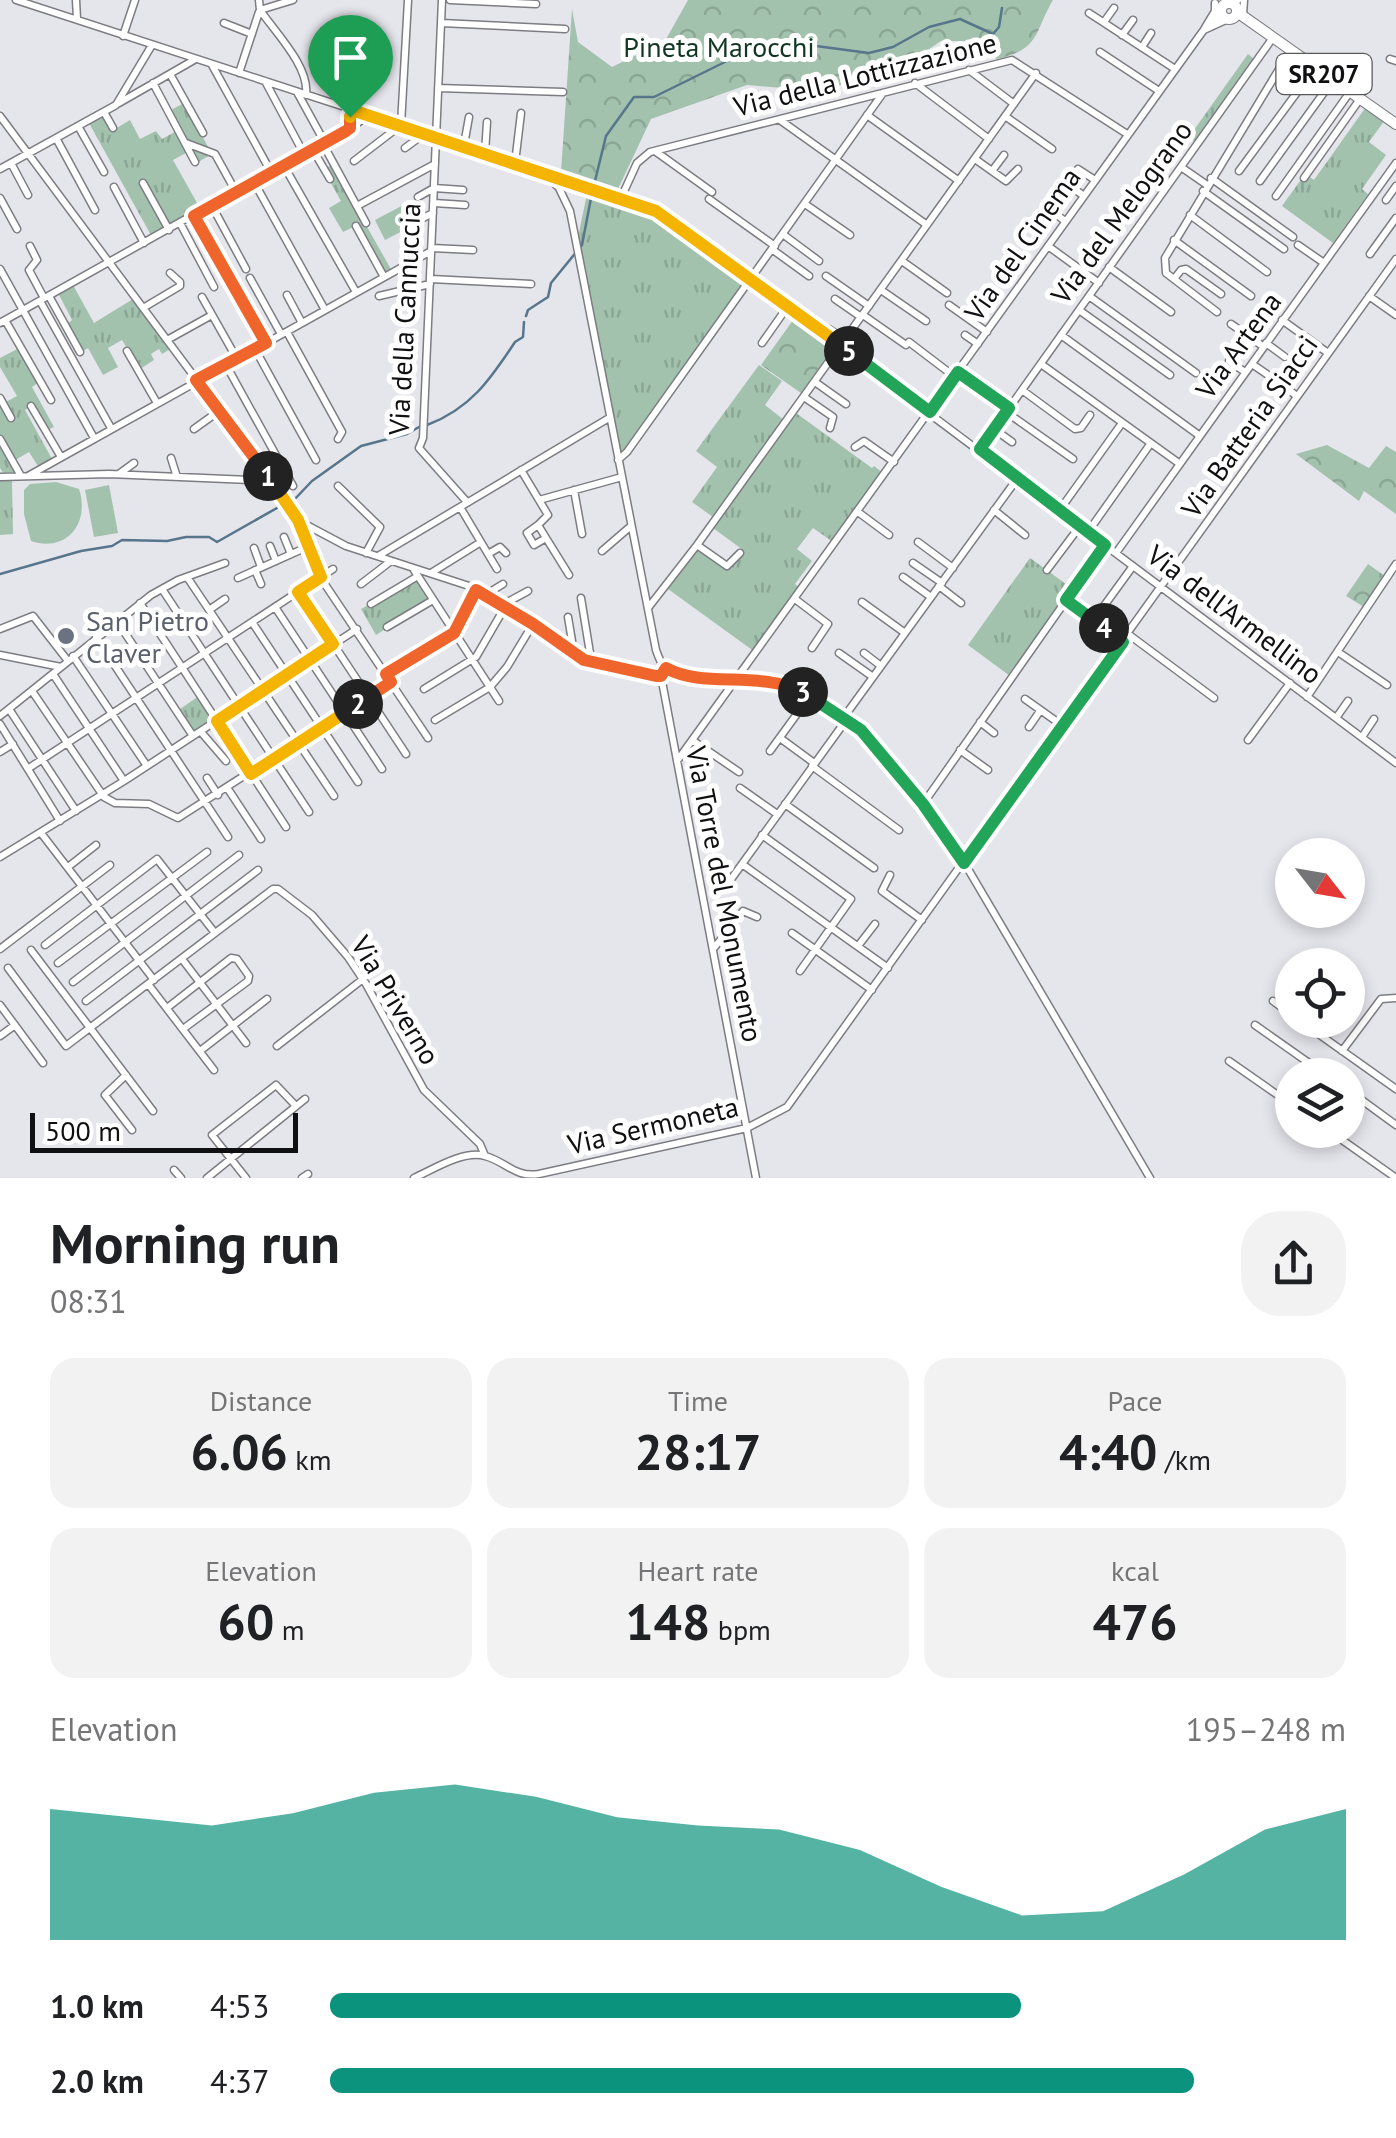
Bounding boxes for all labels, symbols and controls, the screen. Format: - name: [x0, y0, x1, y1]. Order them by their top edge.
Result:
- pin: [308, 15, 393, 118]
- street label: Via della Lottizzazione: [729, 23, 1000, 125]
- park label: Pineta Marocchi: [623, 28, 815, 65]
- icon: arrive: [323, 30, 378, 85]
- road number: SR207: [1276, 54, 1372, 94]
- street label: Via del Melograno: [1041, 113, 1200, 312]
- street label: Via del Cinema: [955, 160, 1089, 329]
- street label: Via della Cannuccia: [379, 202, 429, 437]
- street label: Via Artena: [1186, 284, 1289, 407]
- pin: 5: [824, 326, 874, 376]
- street label: Via Batteria Siacci: [1172, 327, 1326, 525]
- text: 5: [841, 332, 857, 369]
- pin: 1: [243, 451, 293, 501]
- text: 1: [260, 457, 276, 494]
- street label: Via dell'Armellino: [1139, 535, 1330, 692]
- place label: San Pietro Claver: [86, 602, 209, 671]
- pin: 4: [1079, 603, 1129, 653]
- text: 4: [1096, 609, 1112, 646]
- marker: San Pietro Claver: [55, 625, 77, 647]
- pin: 3: [778, 667, 828, 717]
- text: 3: [795, 673, 811, 710]
- pin: 2: [333, 679, 383, 729]
- text: 2: [350, 685, 366, 722]
- street label: Via Torre del Monumento: [678, 742, 772, 1045]
- north arrow: [1275, 838, 1365, 928]
- map controls: [1275, 838, 1365, 1148]
- street label: Via Priverno: [343, 928, 449, 1071]
- button: locate: [1275, 948, 1365, 1038]
- button: layers: [1275, 1058, 1365, 1148]
- street label: Via Sermoneta: [563, 1087, 742, 1163]
- scale bar: [30, 1108, 298, 1152]
- text: 500 m: [45, 1112, 121, 1149]
- text: Morning run: [50, 1207, 340, 1278]
- button: share: [1241, 1211, 1346, 1316]
- text: 08:31: [50, 1280, 127, 1322]
- text: Distance: [210, 1382, 312, 1419]
- text: Time: [668, 1382, 728, 1419]
- text: Pace: [1108, 1382, 1162, 1419]
- text: 6.06: [191, 1419, 288, 1484]
- text: 28:17: [635, 1419, 761, 1484]
- text: 4:40: [1059, 1419, 1157, 1484]
- text: km: [288, 1441, 331, 1478]
- text: /km: [1157, 1441, 1211, 1478]
- text: Elevation: [205, 1552, 317, 1589]
- text: Heart rate: [637, 1552, 759, 1589]
- text: kcal: [1111, 1552, 1159, 1589]
- text: 60: [218, 1589, 274, 1654]
- text: 148: [625, 1589, 710, 1654]
- text: 476: [1092, 1589, 1178, 1654]
- text: m: [274, 1611, 304, 1648]
- text: bpm: [710, 1611, 771, 1648]
- text: Elevation: [50, 1708, 177, 1750]
- text: 195–248 m: [1186, 1708, 1346, 1750]
- text: 1.0 km: [50, 1985, 144, 2027]
- text: 4:53: [210, 1985, 269, 2027]
- text: 2.0 km: [50, 2060, 144, 2102]
- text: 4:37: [210, 2060, 269, 2102]

